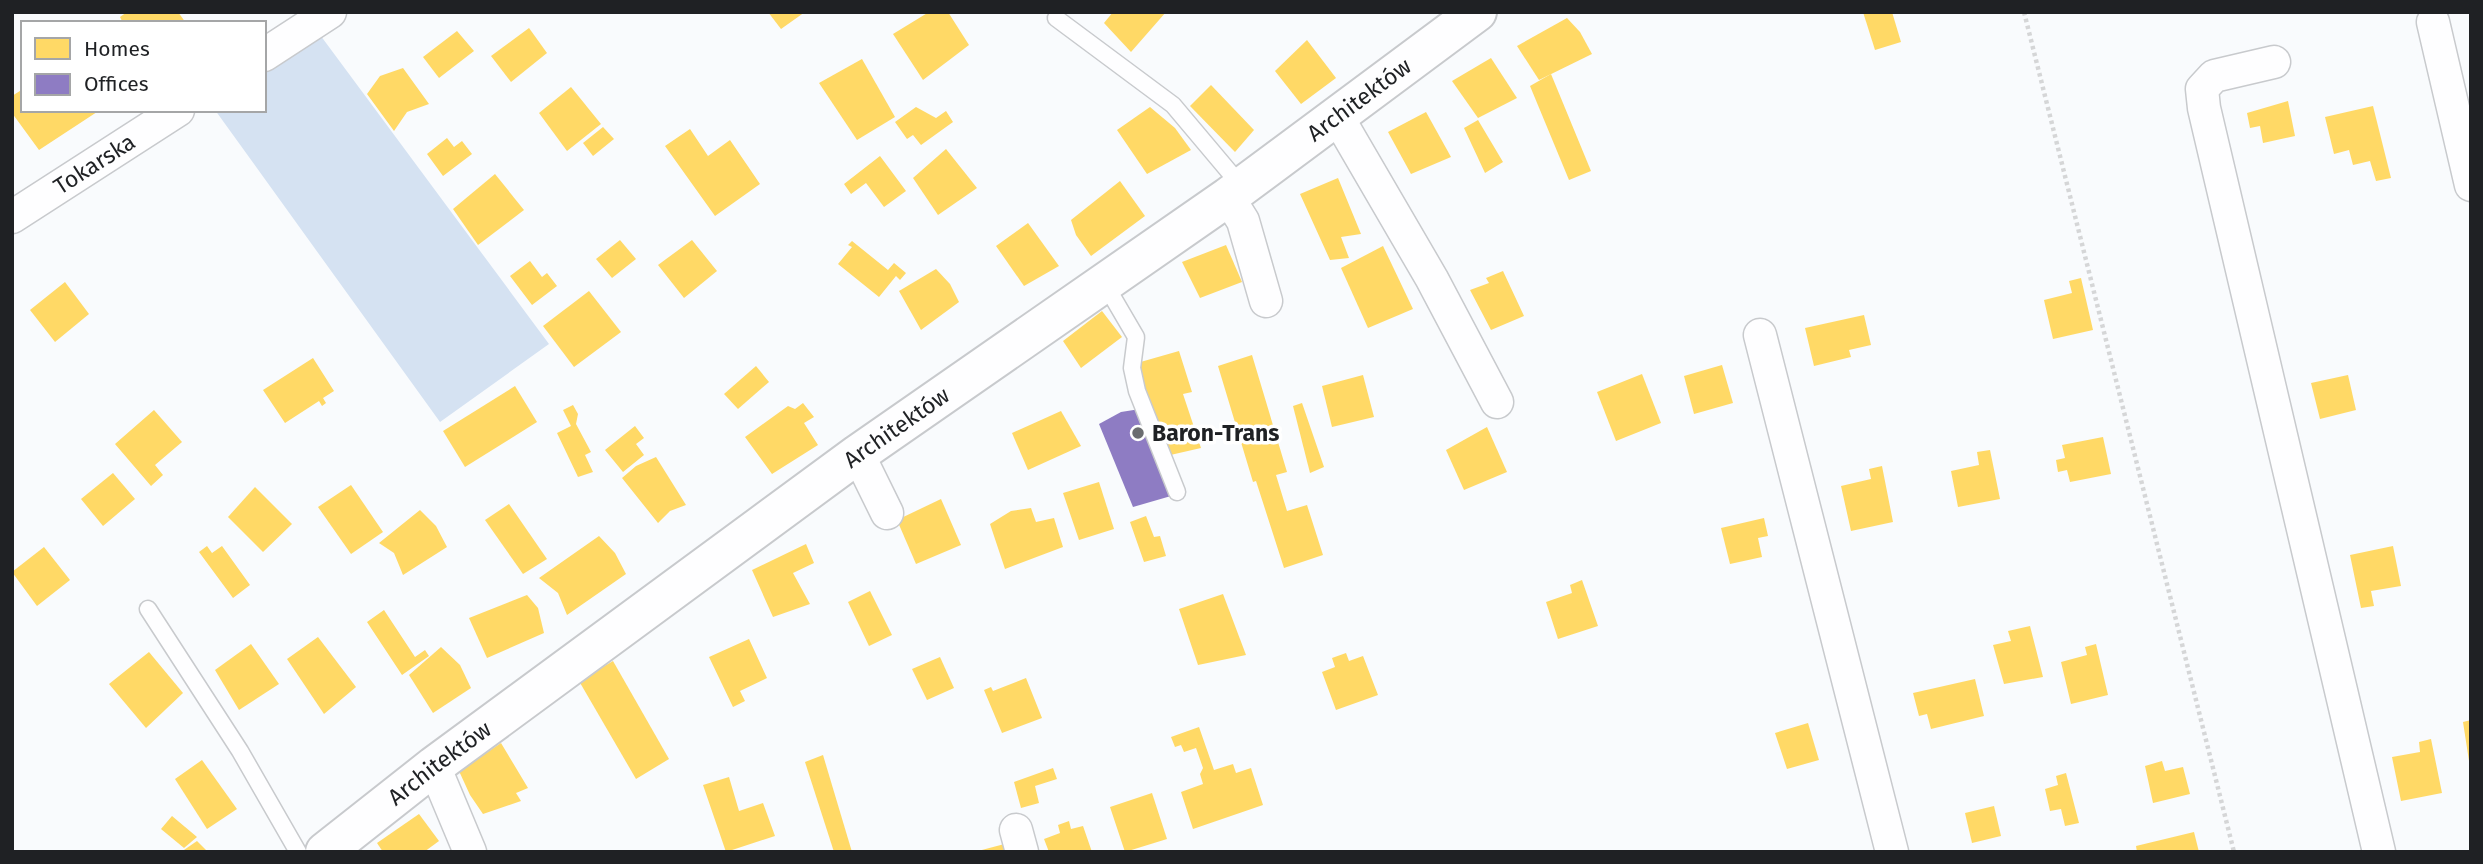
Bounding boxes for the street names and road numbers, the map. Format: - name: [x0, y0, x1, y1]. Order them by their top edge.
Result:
- street label: Architektów: [1301, 52, 1417, 147]
- street label: Tokarska: [48, 127, 140, 200]
- street label: Architektów: [838, 381, 955, 474]
- street label: Architektów: [382, 714, 497, 811]

